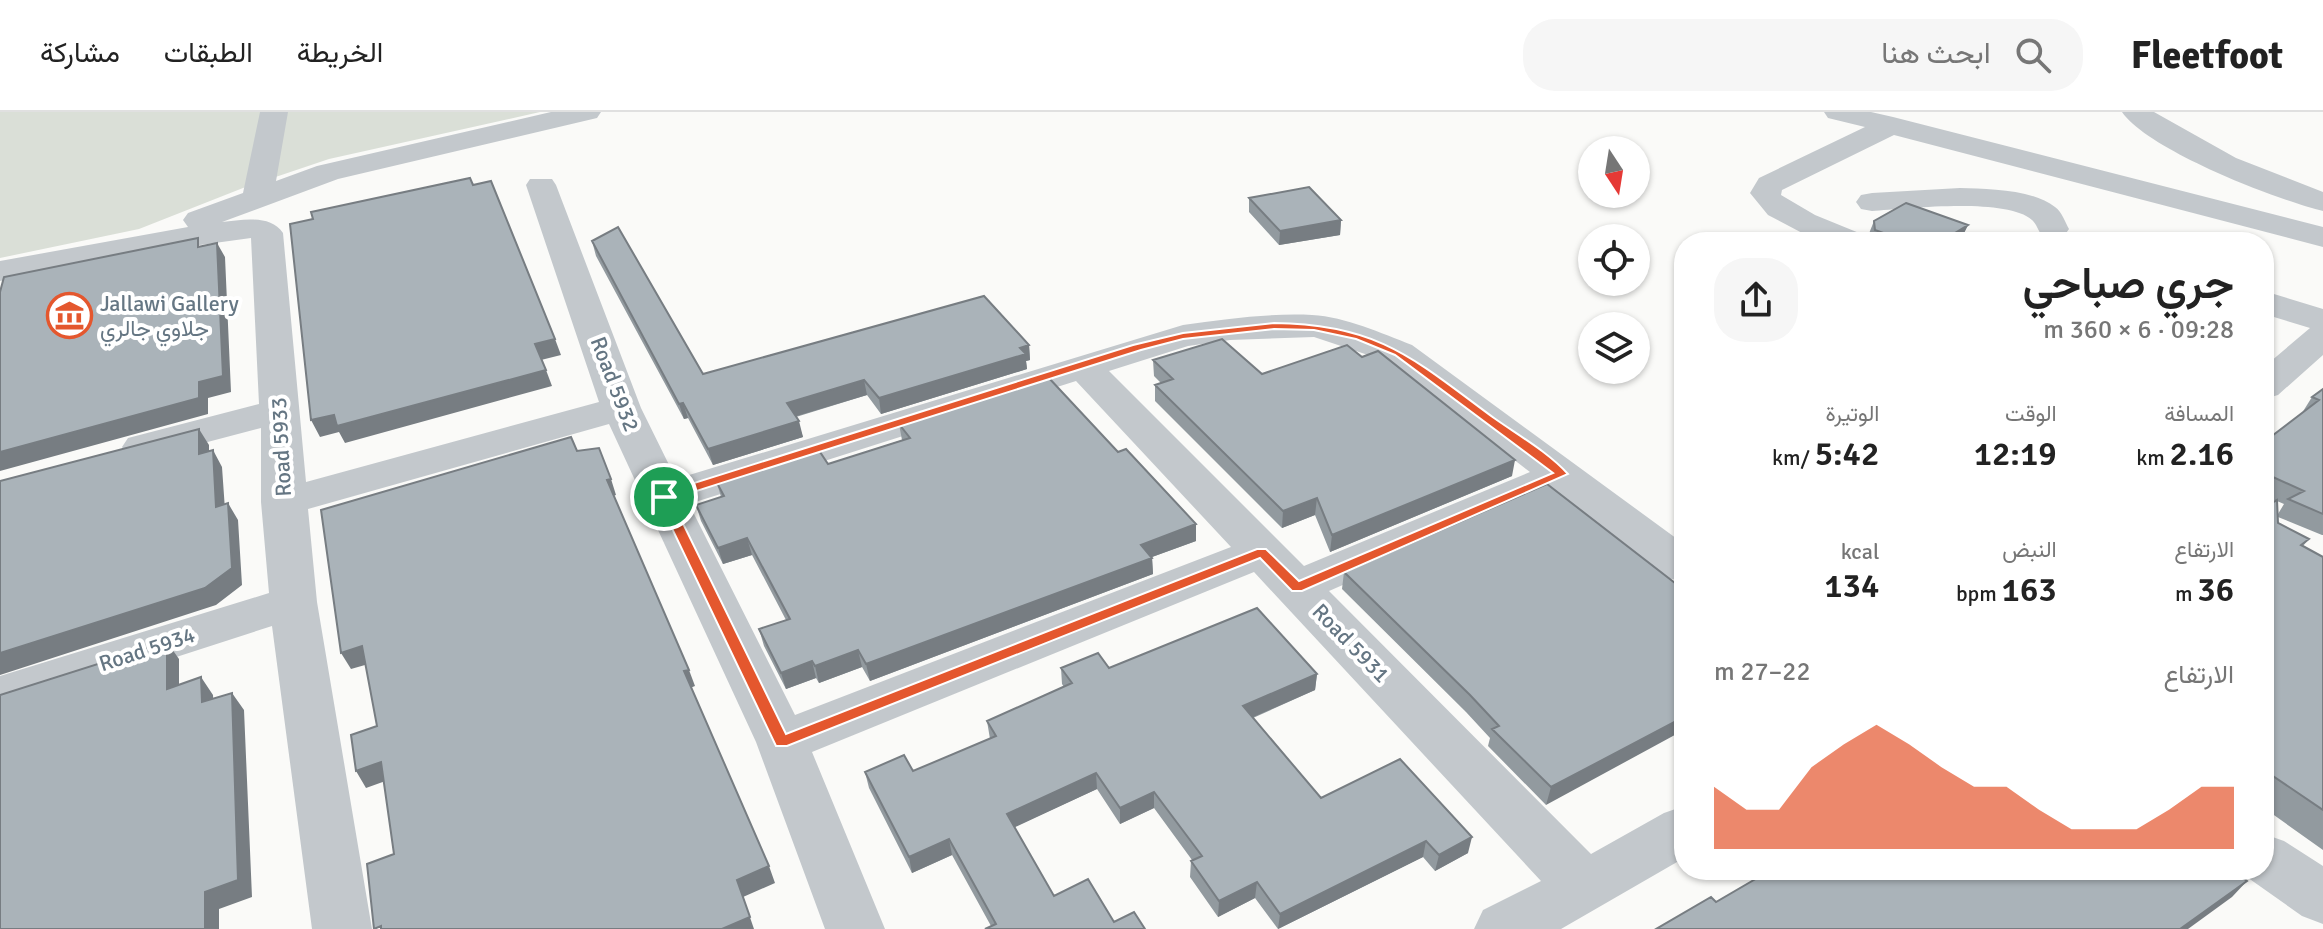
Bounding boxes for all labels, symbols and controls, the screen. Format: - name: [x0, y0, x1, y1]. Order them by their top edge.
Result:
- search box: [1523, 19, 2083, 91]
- text: Fleetfoot: [2131, 32, 2283, 79]
- icon: search: [2011, 33, 2055, 77]
- text: ابحث هنا: [1881, 35, 1991, 72]
- text: مشاركة: [40, 36, 120, 70]
- text: الطبقات: [164, 36, 253, 70]
- text: الخريطة: [297, 36, 383, 70]
- north arrow: [1578, 136, 1650, 208]
- map controls: [1578, 136, 1650, 384]
- button: locate: [1578, 224, 1650, 296]
- text: جري صباحي: [2022, 257, 2234, 311]
- button: share: [1714, 258, 1798, 342]
- place label: Jallawi Gallery جلاوي جالري: [100, 290, 239, 347]
- museum icon: Jallawi Gallery جلاوي جالري: [45, 292, 93, 340]
- button: layers: [1578, 312, 1650, 384]
- text: 09:28 · 6 × 360 m: [2043, 314, 2234, 346]
- street label: Road 5932: [585, 333, 645, 435]
- street label: Road 5933: [265, 397, 297, 497]
- text: الوتيرة: [1826, 400, 1879, 427]
- text: الوقت: [2005, 400, 2057, 427]
- text: المسافة: [2164, 400, 2234, 427]
- text: 5:42: [1815, 433, 1879, 475]
- text: 12:19: [1974, 433, 2057, 475]
- text: 2.16: [2170, 433, 2234, 475]
- text: /km: [1772, 444, 1815, 471]
- text: km: [2136, 444, 2170, 471]
- pin: [630, 463, 698, 531]
- icon: arrive: [642, 475, 686, 519]
- text: النبض: [2002, 536, 2057, 563]
- text: الارتفاع: [2174, 536, 2234, 563]
- text: kcal: [1841, 538, 1879, 565]
- text: 134: [1824, 565, 1879, 607]
- text: 163: [2002, 569, 2057, 611]
- text: 36: [2197, 569, 2234, 611]
- text: bpm: [1956, 580, 2002, 607]
- text: m: [2175, 580, 2197, 607]
- street label: Road 5931: [1307, 598, 1395, 688]
- street label: Road 5934: [96, 621, 199, 677]
- text: 22–27 m: [1714, 656, 1810, 688]
- text: الارتفاع: [2163, 659, 2234, 691]

